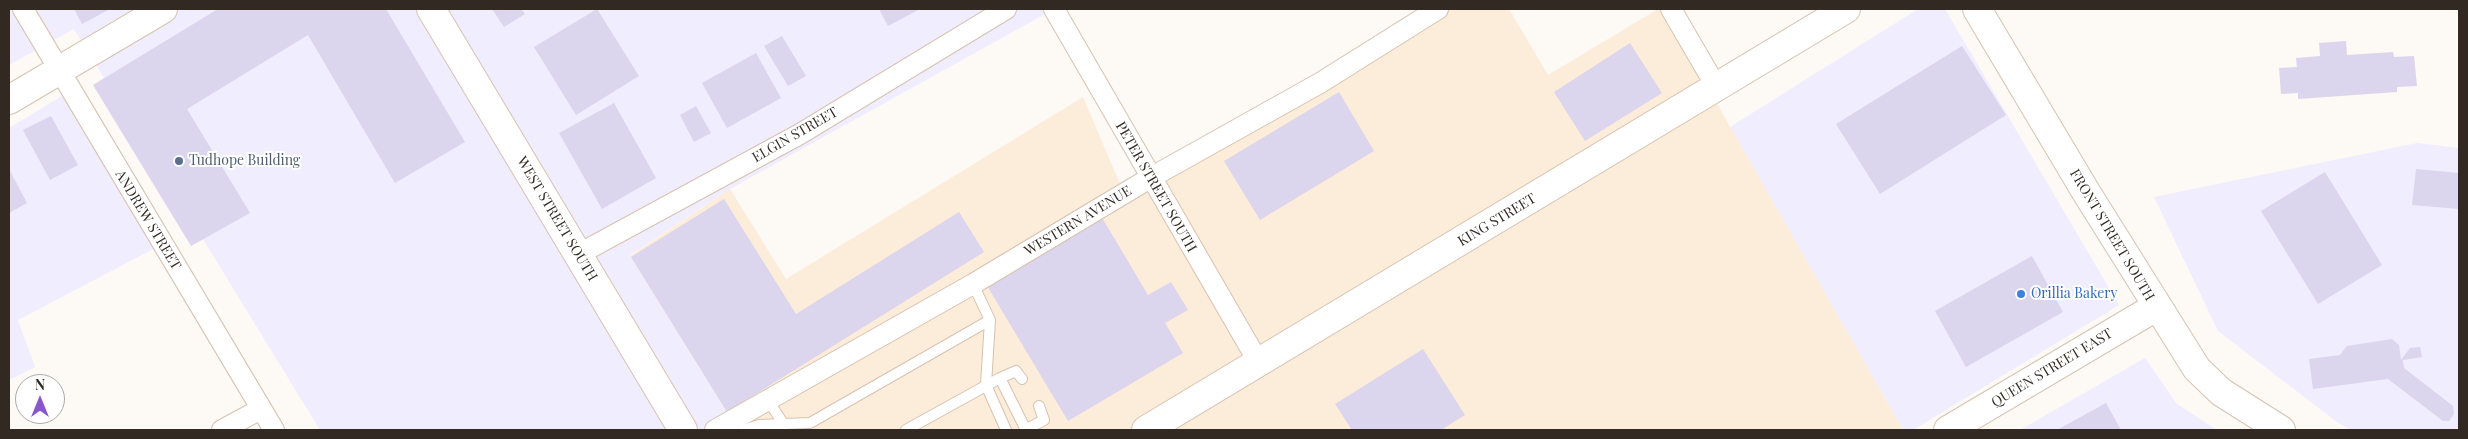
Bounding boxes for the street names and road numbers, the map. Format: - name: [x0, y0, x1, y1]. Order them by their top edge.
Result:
- street label: ELGIN STREET: [749, 104, 841, 166]
- street label: PETER STREET SOUTH: [1112, 119, 1200, 255]
- street label: WEST STREET SOUTH: [513, 154, 601, 284]
- street label: FRONT STREET SOUTH: [2066, 166, 2158, 304]
- street label: ANDREW STREET: [112, 167, 184, 273]
- street label: WESTERN AVENUE: [1021, 182, 1135, 260]
- street label: KING STREET: [1455, 190, 1539, 250]
- street label: QUEEN STREET EAST: [1988, 325, 2116, 411]

